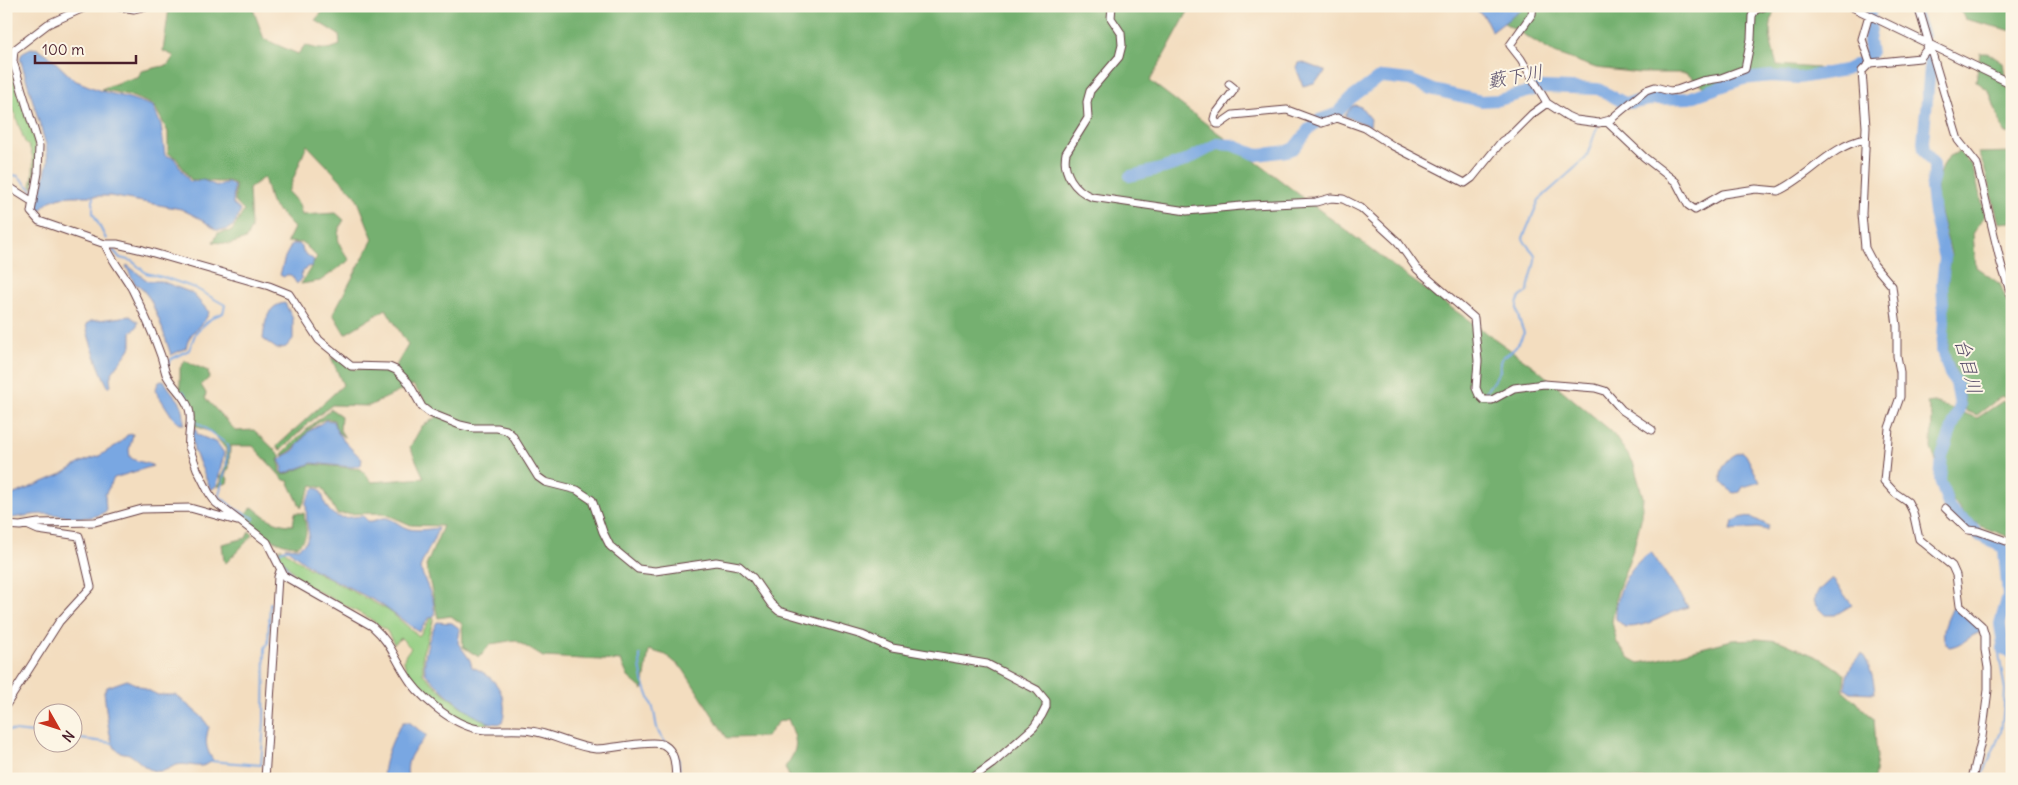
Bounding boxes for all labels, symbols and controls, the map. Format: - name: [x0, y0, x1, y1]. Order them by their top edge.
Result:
- scale bar: [35, 32, 136, 64]
- text: 100 m: [42, 40, 84, 59]
- water label: 藪下川: [1485, 59, 1545, 93]
- water label: 台目川: [1950, 335, 1988, 397]
- north arrow: [32, 702, 82, 752]
- text: N: [58, 727, 78, 746]

